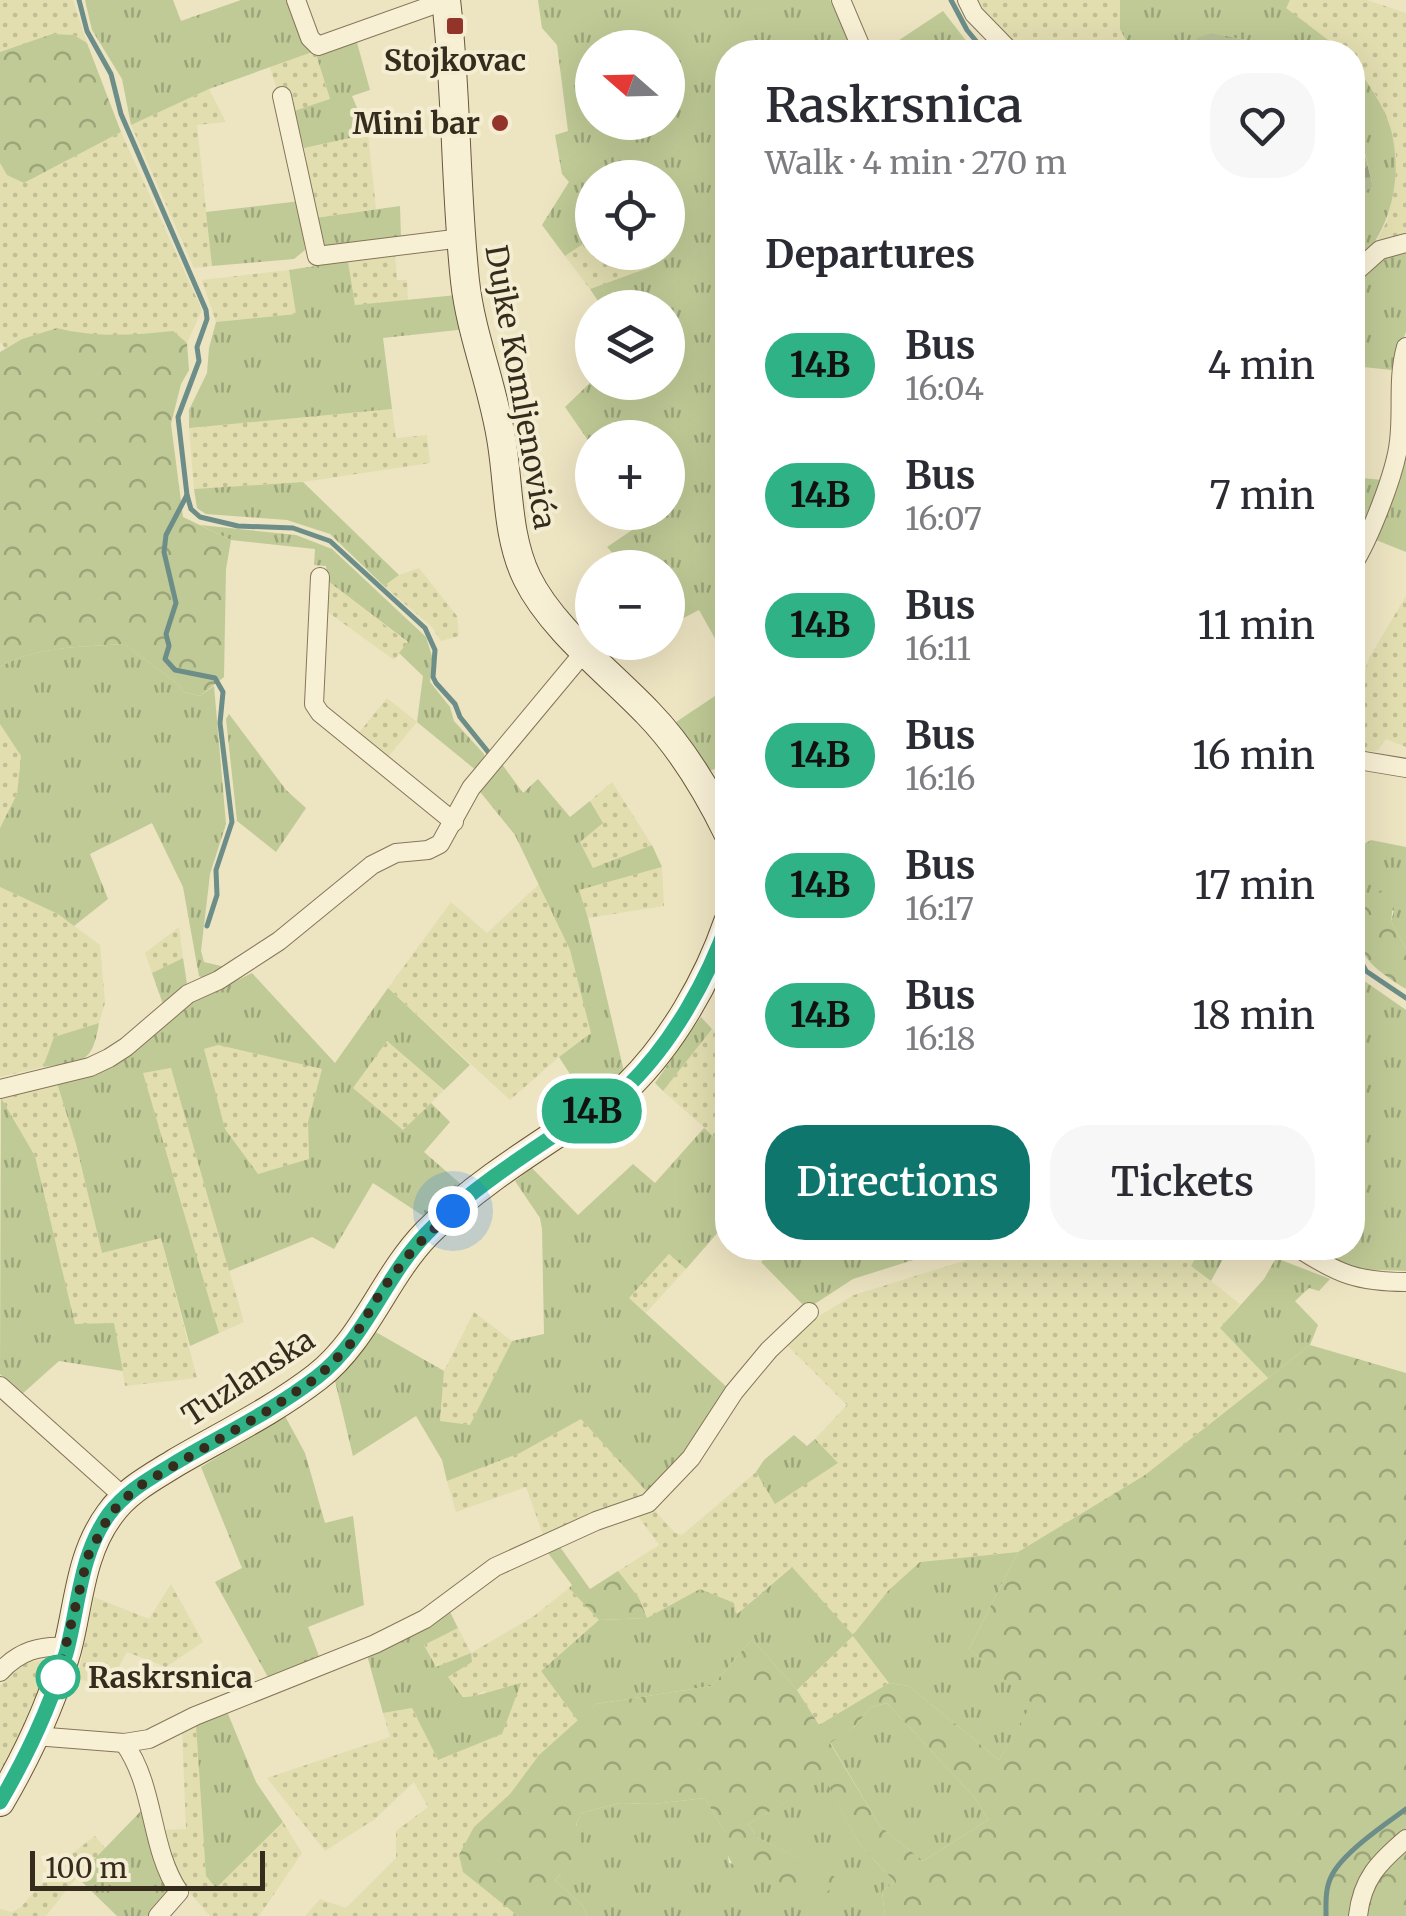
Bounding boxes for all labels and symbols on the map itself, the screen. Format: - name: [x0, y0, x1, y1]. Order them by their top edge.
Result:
- marker: Stojkovac: [444, 15, 466, 37]
- north arrow: [575, 30, 685, 140]
- place label: Stojkovac: [384, 41, 526, 79]
- place label: Mini bar: [352, 104, 480, 142]
- marker: Mini bar: [489, 112, 511, 134]
- street label: Dujke Komljenovića: [477, 242, 565, 532]
- line badge: 14B: [534, 1078, 650, 1144]
- your location: [428, 1186, 478, 1236]
- street label: Tuzlanska: [175, 1320, 321, 1434]
- marker: Raskrsnica: [37, 1656, 79, 1698]
- place label: Raskrsnica: [88, 1658, 253, 1696]
- scale bar: [30, 1846, 265, 1890]

